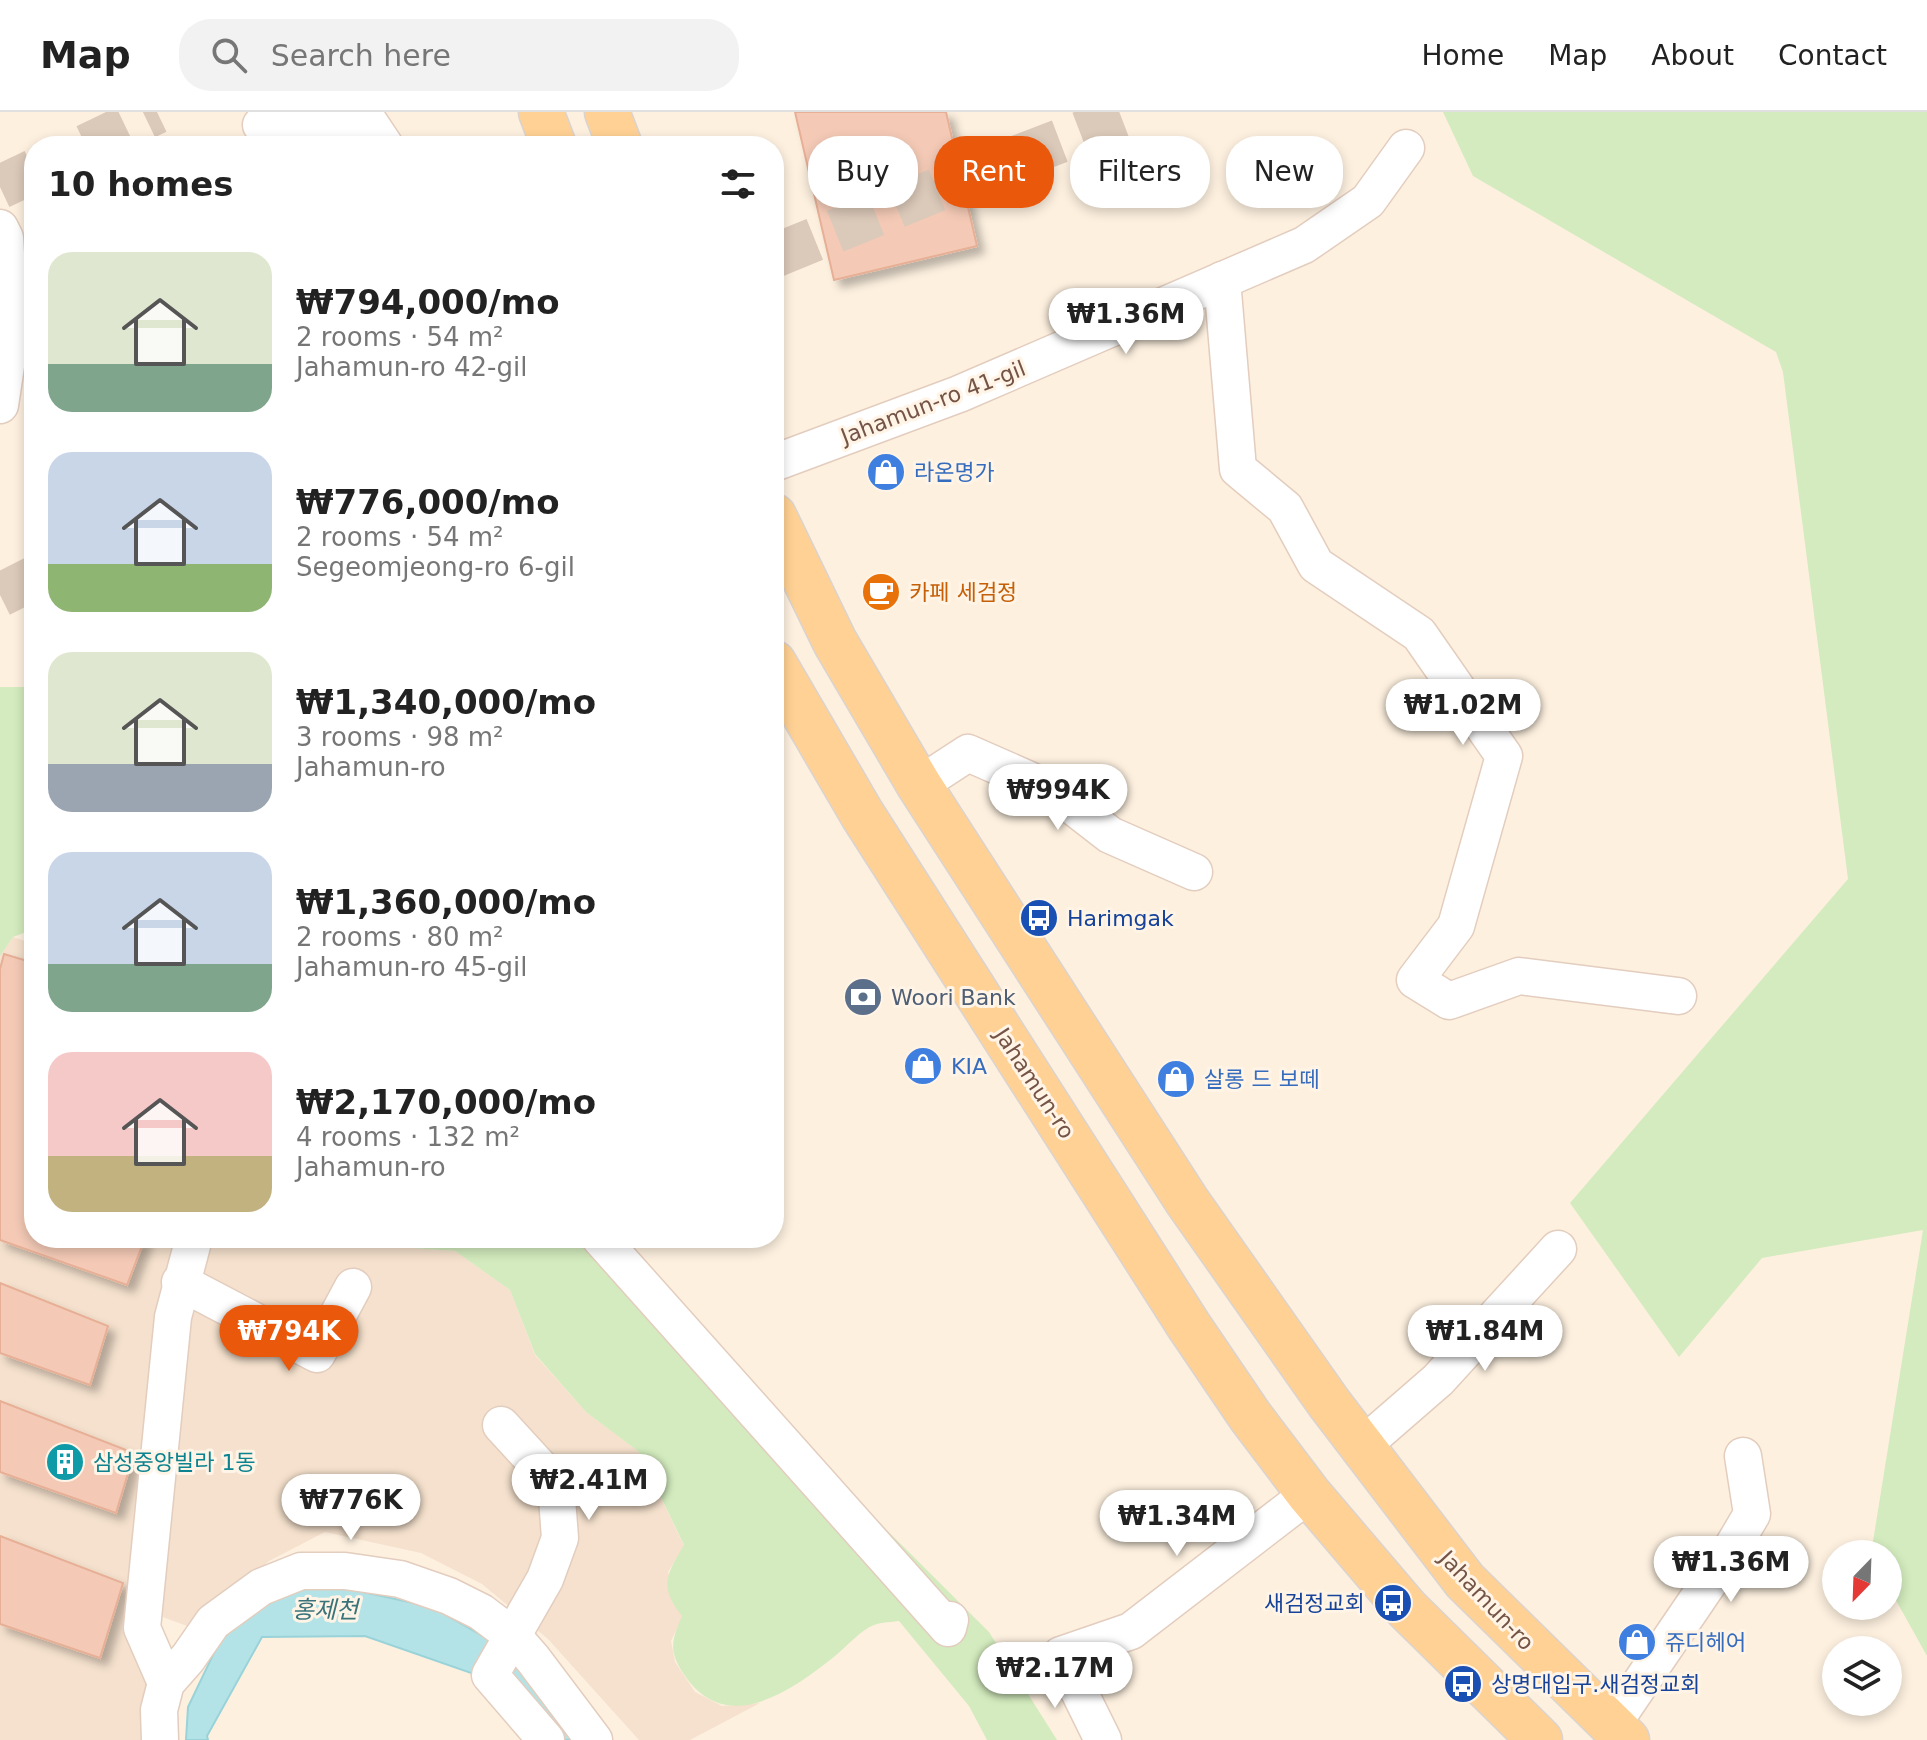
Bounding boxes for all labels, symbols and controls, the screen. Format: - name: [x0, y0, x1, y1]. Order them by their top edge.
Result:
- search box: [179, 19, 739, 91]
- text: Map: [40, 33, 131, 77]
- icon: search: [207, 33, 251, 77]
- text: Search here: [271, 38, 451, 73]
- text: Home: [1421, 39, 1504, 72]
- text: Map: [1548, 39, 1607, 72]
- text: About: [1651, 39, 1734, 72]
- text: Contact: [1778, 39, 1887, 72]
- chip: Buy: [808, 136, 918, 208]
- chip: Rent: [934, 136, 1054, 208]
- chip: Filters: [1070, 136, 1210, 208]
- chip: New: [1226, 136, 1343, 208]
- icon: filters: [716, 162, 760, 206]
- text: 10 homes: [48, 164, 233, 204]
- text: ₩794,000/mo: [296, 282, 560, 322]
- icon: home: [112, 284, 208, 380]
- pin: ₩1.36M: [1061, 288, 1191, 356]
- text: ₩1.36M: [1067, 299, 1185, 329]
- text: 2 rooms · 54 m²: [296, 322, 504, 352]
- text: Jahamun-ro 42-gil: [296, 352, 527, 382]
- street label: Jahamun-ro 41-gil: [835, 356, 1029, 450]
- shop icon: 라온명가: [865, 451, 907, 493]
- place label: 라온명가: [914, 460, 995, 485]
- text: ₩776,000/mo: [296, 482, 560, 522]
- icon: home: [112, 484, 208, 580]
- text: 2 rooms · 54 m²: [296, 522, 504, 552]
- text: Segeomjeong-ro 6-gil: [296, 552, 575, 582]
- cafe icon: 카페 세검정: [860, 571, 902, 613]
- place label: 카페 세검정: [909, 580, 1017, 605]
- pin: ₩1.02M: [1398, 679, 1528, 747]
- text: ₩1,340,000/mo: [296, 682, 596, 722]
- icon: home: [112, 684, 208, 780]
- text: ₩1.02M: [1404, 690, 1522, 720]
- text: 3 rooms · 98 m²: [296, 722, 504, 752]
- text: Jahamun-ro: [296, 752, 446, 782]
- pin: ₩994K: [1002, 764, 1114, 832]
- text: ₩994K: [1006, 775, 1110, 805]
- text: ₩1,360,000/mo: [296, 882, 596, 922]
- icon: home: [112, 884, 208, 980]
- bus stop icon: Harimgak: [1018, 897, 1060, 939]
- place label: Harimgak: [1067, 906, 1174, 931]
- text: 2 rooms · 80 m²: [296, 922, 504, 952]
- text: Jahamun-ro 45-gil: [296, 952, 527, 982]
- bank icon: Woori Bank: [842, 976, 884, 1018]
- place label: Woori Bank: [891, 985, 1016, 1010]
- street label: Jahamun-ro: [989, 1022, 1080, 1143]
- shop icon: KIA: [902, 1045, 944, 1087]
- place label: KIA: [951, 1054, 987, 1079]
- shop icon: 살롱 드 보떼: [1155, 1058, 1197, 1100]
- place label: 살롱 드 보떼: [1204, 1067, 1319, 1092]
- text: ₩2,170,000/mo: [296, 1082, 596, 1122]
- icon: home: [112, 1084, 208, 1180]
- text: 4 rooms · 132 m²: [296, 1122, 520, 1152]
- text: Jahamun-ro: [296, 1152, 446, 1182]
- pin: ₩794K: [233, 1305, 345, 1373]
- pin: ₩1.84M: [1420, 1305, 1550, 1373]
- text: ₩794K: [237, 1316, 341, 1346]
- text: ₩1.84M: [1426, 1316, 1544, 1346]
- building icon: 삼성중앙빌라 1동: [44, 1441, 86, 1483]
- place label: 삼성중앙빌라 1동: [93, 1450, 256, 1475]
- pin: ₩2.41M: [524, 1454, 654, 1522]
- text: ₩2.41M: [530, 1465, 648, 1495]
- pin: ₩776K: [295, 1474, 407, 1542]
- text: ₩776K: [299, 1485, 403, 1515]
- pin: ₩1.34M: [1112, 1490, 1242, 1558]
- text: ₩1.34M: [1118, 1501, 1236, 1531]
- pin: ₩1.36M: [1666, 1536, 1796, 1604]
- north arrow: [1822, 1540, 1902, 1620]
- map controls: [1822, 1540, 1902, 1716]
- street label: Jahamun-ro: [1433, 1544, 1539, 1655]
- text: ₩1.36M: [1672, 1547, 1790, 1577]
- bus stop icon: 새검정교회: [1372, 1582, 1414, 1624]
- place label: 새검정교회: [1264, 1591, 1365, 1616]
- water label: 홍제천: [292, 1596, 361, 1624]
- shop icon: 쥬디헤어: [1616, 1621, 1658, 1663]
- place label: 쥬디헤어: [1665, 1630, 1746, 1655]
- button: layers: [1822, 1636, 1902, 1716]
- pin: ₩2.17M: [990, 1642, 1120, 1710]
- text: ₩2.17M: [996, 1653, 1114, 1683]
- bus stop icon: 상명대입구.새검정교회: [1442, 1663, 1484, 1705]
- place label: 상명대입구.새검정교회: [1491, 1672, 1700, 1697]

